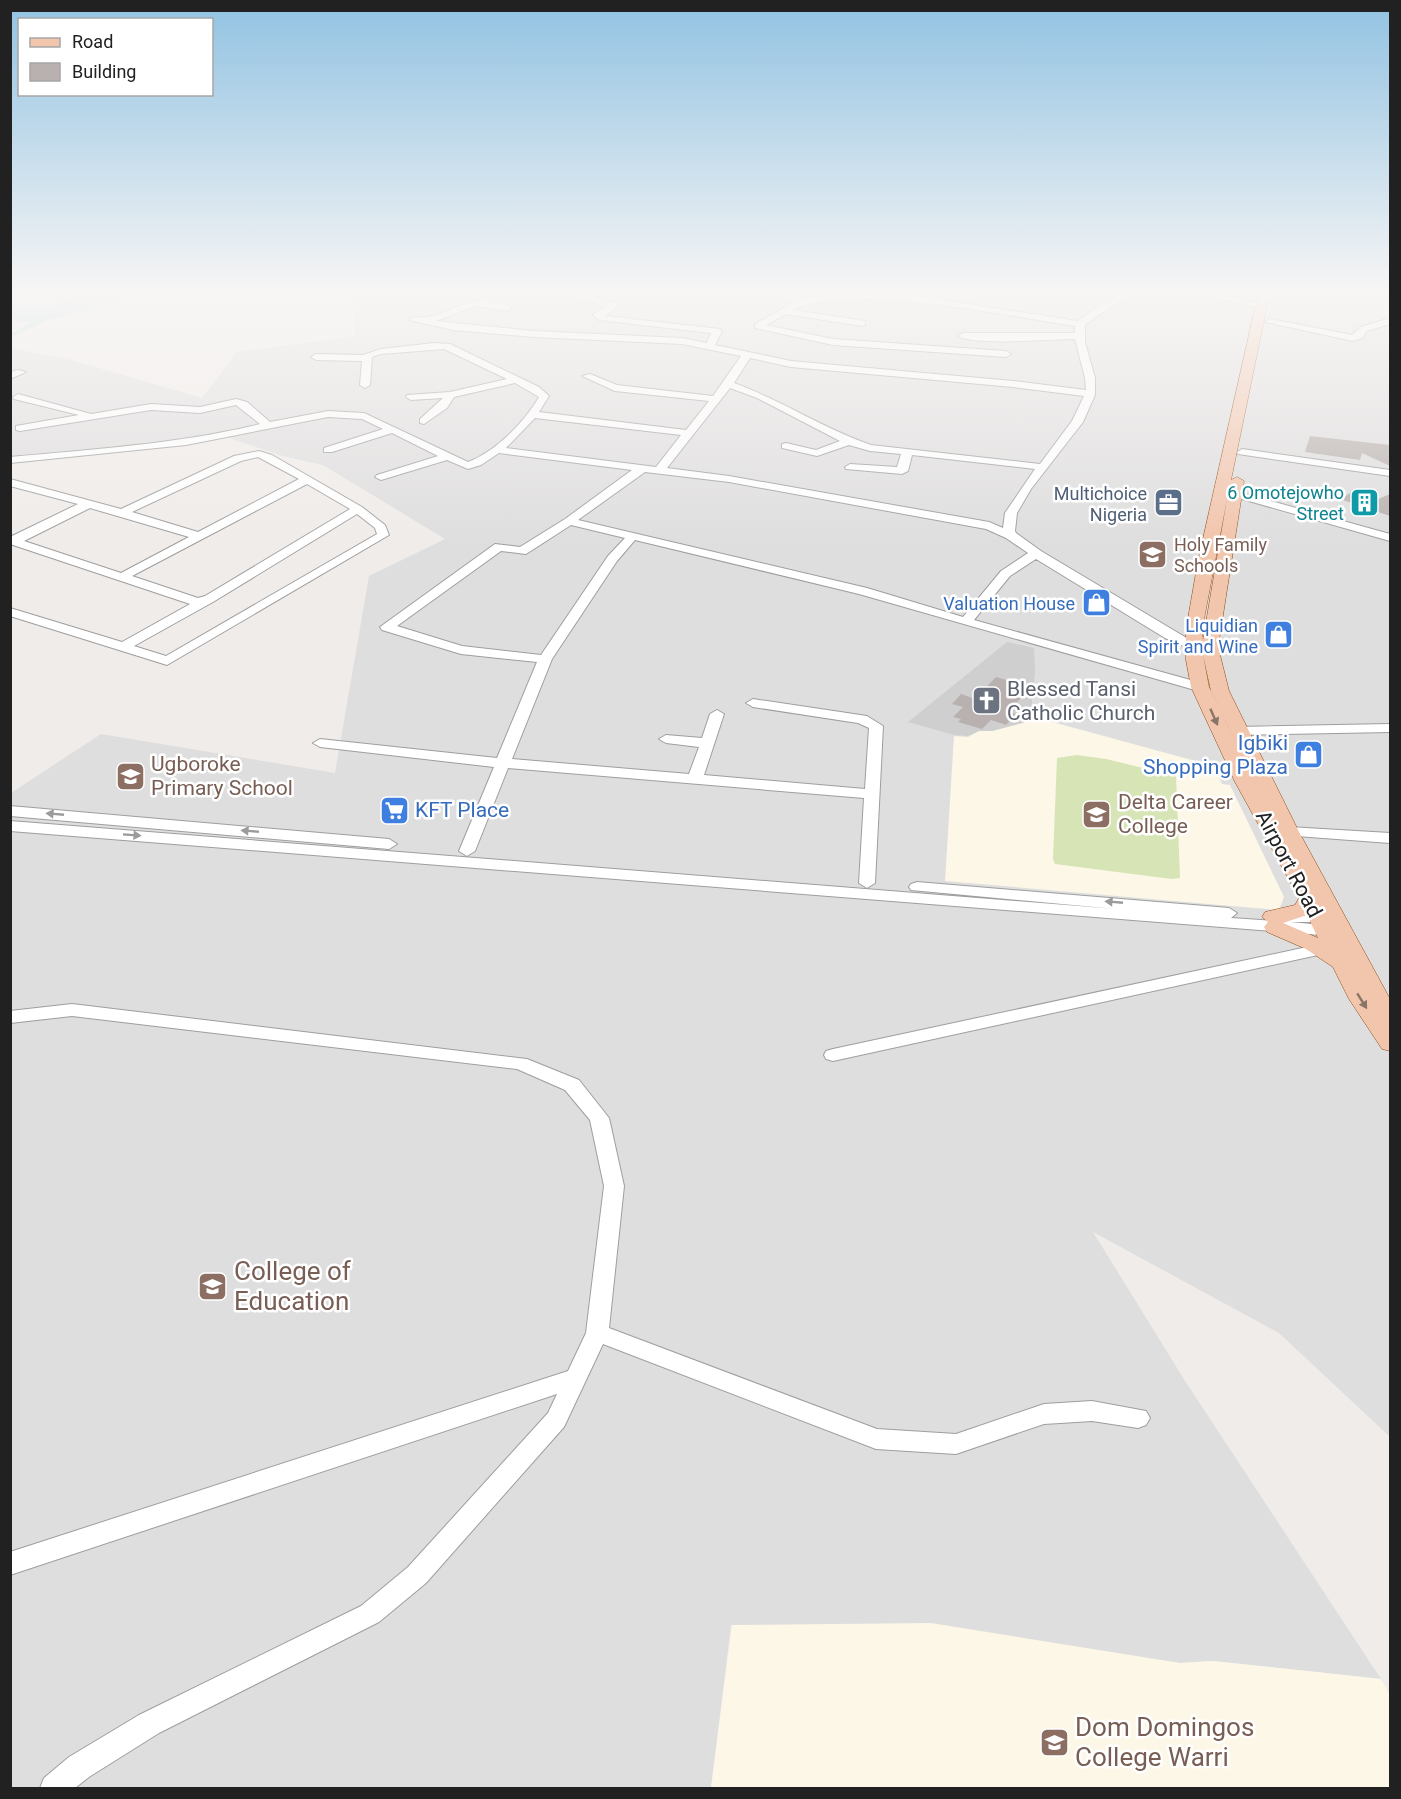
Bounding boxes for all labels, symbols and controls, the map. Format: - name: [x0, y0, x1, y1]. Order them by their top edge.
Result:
- legend: [18, 18, 213, 96]
- text: Road: [72, 31, 113, 52]
- text: Building: [72, 61, 136, 82]
- place label: 6 Omotejowho Street: [1227, 482, 1344, 524]
- place label: Multichoice Nigeria: [1054, 483, 1147, 525]
- building icon: 6 Omotejowho Street: [1349, 486, 1381, 518]
- office icon: Multichoice Nigeria: [1152, 487, 1184, 519]
- place label: Holy Family Schools: [1174, 534, 1267, 576]
- school or university icon: Holy Family Schools: [1137, 538, 1169, 570]
- shop icon: Valuation House: [1080, 587, 1112, 619]
- place label: Valuation House: [943, 593, 1075, 614]
- place label: Liquidian Spirit and Wine: [1138, 615, 1258, 657]
- shop icon: Liquidian Spirit and Wine: [1263, 619, 1295, 651]
- place label: Blessed Tansi Catholic Church: [1007, 677, 1155, 725]
- church icon: Blessed Tansi Catholic Church: [970, 685, 1002, 717]
- one-way arrow: [1209, 708, 1218, 725]
- place label: Igbiki Shopping Plaza: [1143, 731, 1288, 779]
- shop icon: Igbiki Shopping Plaza: [1293, 739, 1325, 771]
- place label: Ugboroke Primary School: [151, 752, 293, 800]
- school or university icon: Ugboroke Primary School: [114, 760, 146, 792]
- place label: Delta Career College: [1118, 790, 1233, 838]
- supermarket icon: KFT Place: [378, 794, 410, 826]
- place label: KFT Place: [415, 798, 509, 822]
- school or university icon: Delta Career College: [1081, 798, 1113, 830]
- street label: Airport Road: [1251, 806, 1327, 922]
- one-way arrow: [46, 810, 65, 819]
- one-way arrow: [240, 826, 259, 836]
- one-way arrow: [122, 830, 141, 840]
- one-way arrow: [1104, 897, 1123, 907]
- one-way arrow: [1357, 993, 1368, 1009]
- place label: College of Education: [234, 1256, 352, 1316]
- school or university icon: College of Education: [197, 1270, 229, 1302]
- place label: Dom Domingos College Warri: [1075, 1712, 1254, 1772]
- school or university icon: Dom Domingos College Warri: [1038, 1726, 1070, 1758]

